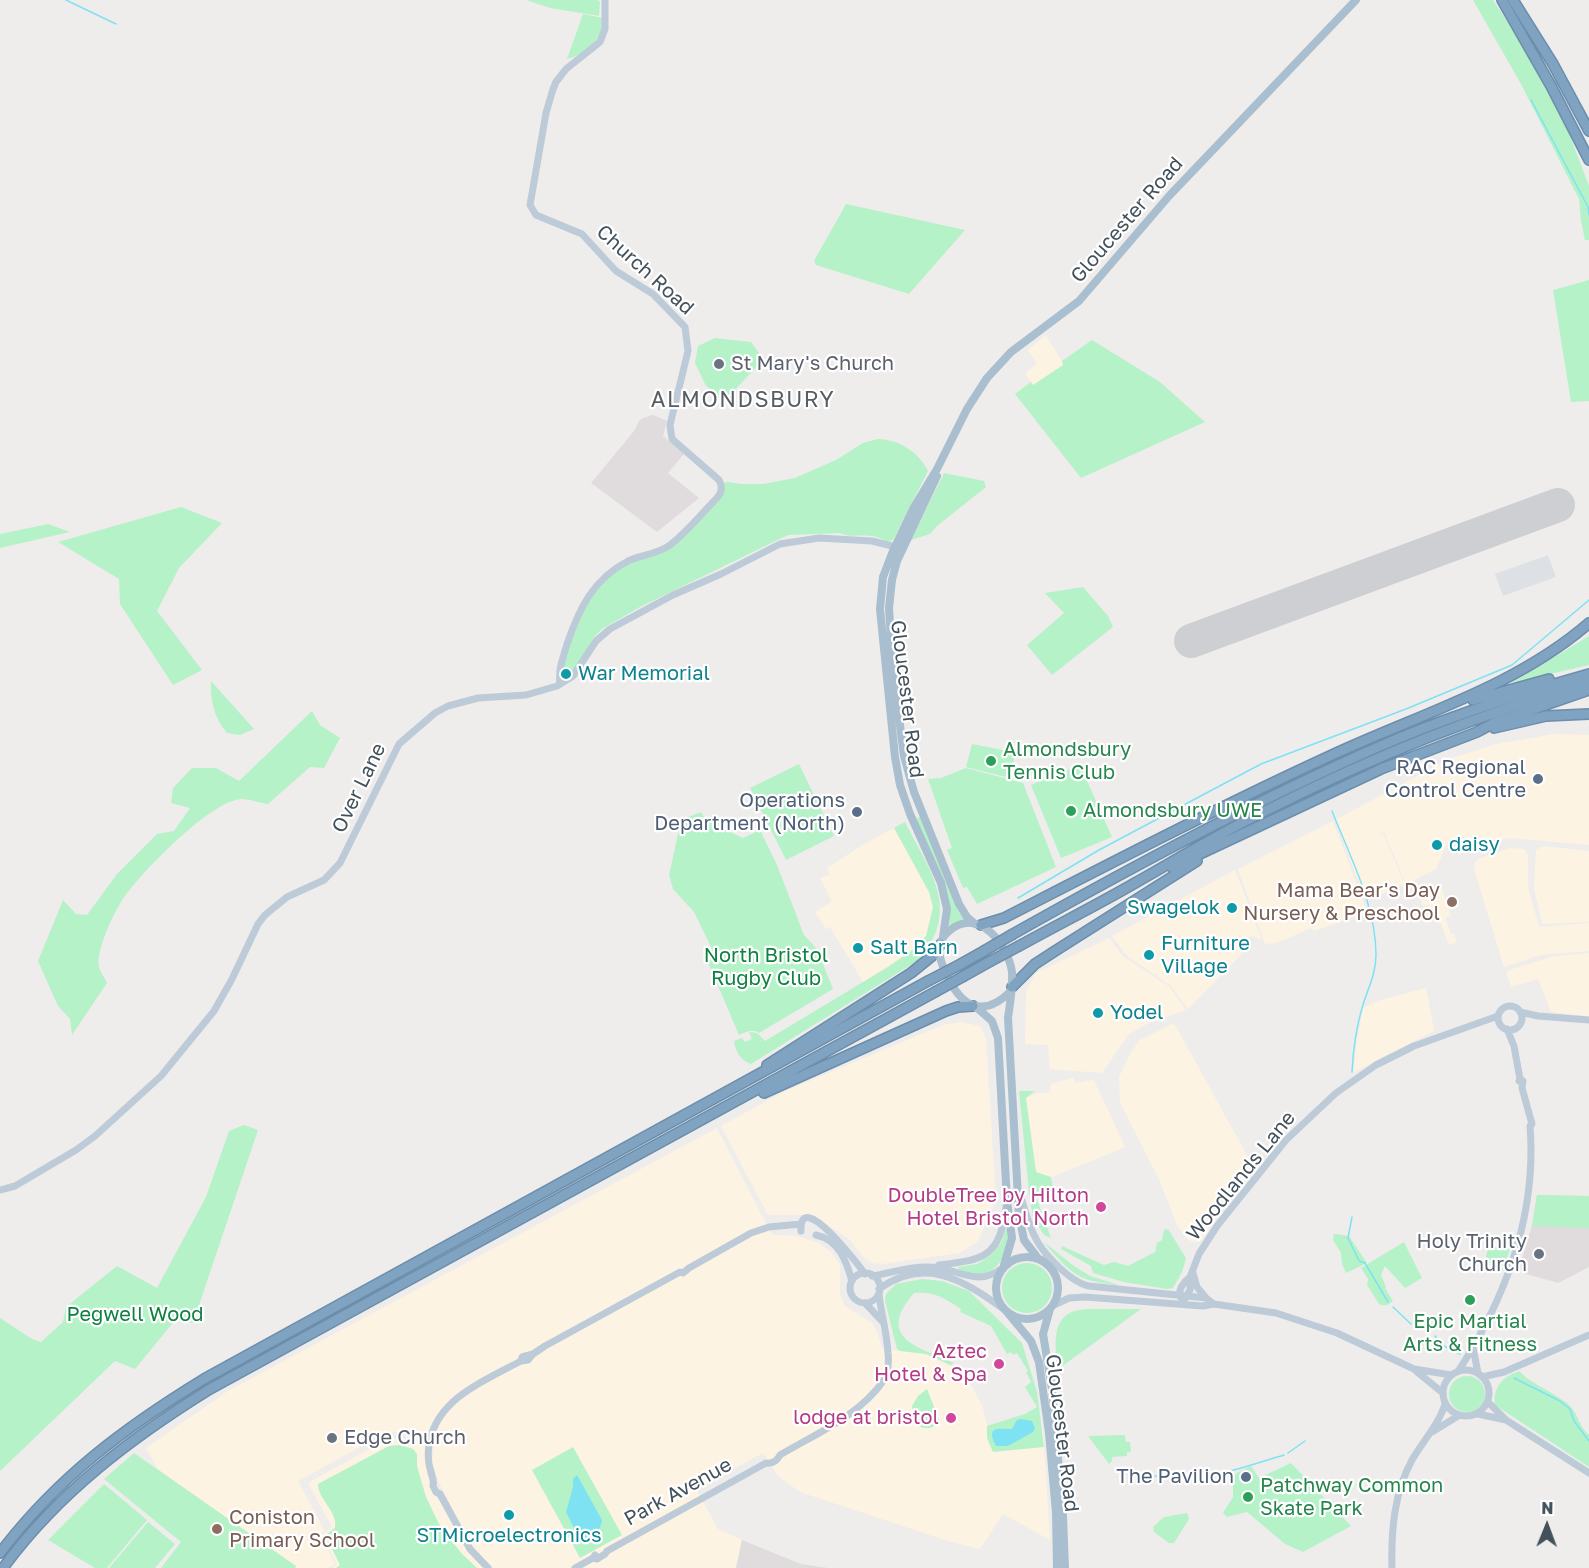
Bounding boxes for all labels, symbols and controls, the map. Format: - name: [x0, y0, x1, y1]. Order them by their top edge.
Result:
- street label: Gloucester Road: [1066, 152, 1188, 288]
- street label: Church Road: [591, 220, 699, 320]
- place label: St Mary's Church: [731, 352, 894, 376]
- marker: St Mary's Church: [712, 357, 726, 371]
- district label: ALMONDSBURY: [651, 387, 835, 413]
- street label: Gloucester Road: [885, 619, 929, 779]
- place label: War Memorial: [578, 662, 710, 686]
- marker: War Memorial: [559, 667, 573, 681]
- place label: Almondsbury Tennis Club: [1003, 738, 1131, 785]
- street label: Over Lane: [327, 739, 391, 837]
- marker: Almondsbury Tennis Club: [984, 754, 998, 768]
- place label: RAC Regional Control Centre: [1385, 756, 1526, 803]
- marker: RAC Regional Control Centre: [1531, 772, 1545, 786]
- place label: Operations Department (North): [654, 789, 845, 836]
- place label: Almondsbury UWE: [1083, 799, 1262, 823]
- marker: Almondsbury UWE: [1064, 804, 1078, 818]
- marker: Operations Department (North): [850, 805, 864, 819]
- place label: daisy: [1449, 833, 1500, 857]
- marker: daisy: [1430, 838, 1444, 852]
- place label: Mama Bear's Day Nursery & Preschool: [1243, 879, 1440, 926]
- marker: Mama Bear's Day Nursery & Preschool: [1445, 895, 1459, 909]
- place label: Swagelok: [1127, 896, 1220, 920]
- marker: Swagelok: [1225, 901, 1239, 915]
- place label: Furniture Village: [1161, 932, 1250, 979]
- place label: Salt Barn: [870, 936, 958, 960]
- marker: Salt Barn: [851, 941, 865, 955]
- park label: North Bristol Rugby Club: [704, 944, 828, 991]
- marker: Furniture Village: [1142, 948, 1156, 962]
- place label: Yodel: [1110, 1001, 1163, 1025]
- marker: Yodel: [1091, 1006, 1105, 1020]
- street label: Woodlands Lane: [1182, 1107, 1300, 1245]
- place label: DoubleTree by Hilton Hotel Bristol North: [887, 1184, 1089, 1231]
- marker: DoubleTree by Hilton Hotel Bristol North: [1094, 1200, 1108, 1214]
- place label: Holy Trinity Church: [1417, 1230, 1527, 1277]
- marker: Holy Trinity Church: [1532, 1247, 1546, 1261]
- marker: Epic Martial Arts & Fitness: [1463, 1293, 1477, 1307]
- park label: Pegwell Wood: [67, 1303, 203, 1327]
- place label: Epic Martial Arts & Fitness: [1403, 1310, 1537, 1357]
- place label: Aztec Hotel & Spa: [874, 1340, 987, 1387]
- street label: Gloucester Road: [1040, 1353, 1084, 1513]
- marker: Aztec Hotel & Spa: [992, 1357, 1006, 1371]
- place label: lodge at bristol: [793, 1406, 939, 1430]
- marker: lodge at bristol: [944, 1411, 958, 1425]
- place label: Edge Church: [344, 1426, 466, 1450]
- marker: Edge Church: [325, 1431, 339, 1445]
- street label: Park Avenue: [620, 1453, 736, 1531]
- place label: The Pavilion: [1116, 1465, 1234, 1489]
- marker: The Pavilion: [1239, 1470, 1253, 1484]
- place label: Patchway Common Skate Park: [1260, 1474, 1443, 1521]
- marker: Patchway Common Skate Park: [1241, 1490, 1255, 1504]
- north arrow: [1517, 1496, 1577, 1556]
- text: N: [1541, 1498, 1554, 1518]
- place label: Coniston Primary School: [229, 1506, 375, 1553]
- marker: STMicroelectronics: [502, 1508, 516, 1522]
- marker: Coniston Primary School: [210, 1522, 224, 1536]
- place label: STMicroelectronics: [416, 1524, 602, 1548]

